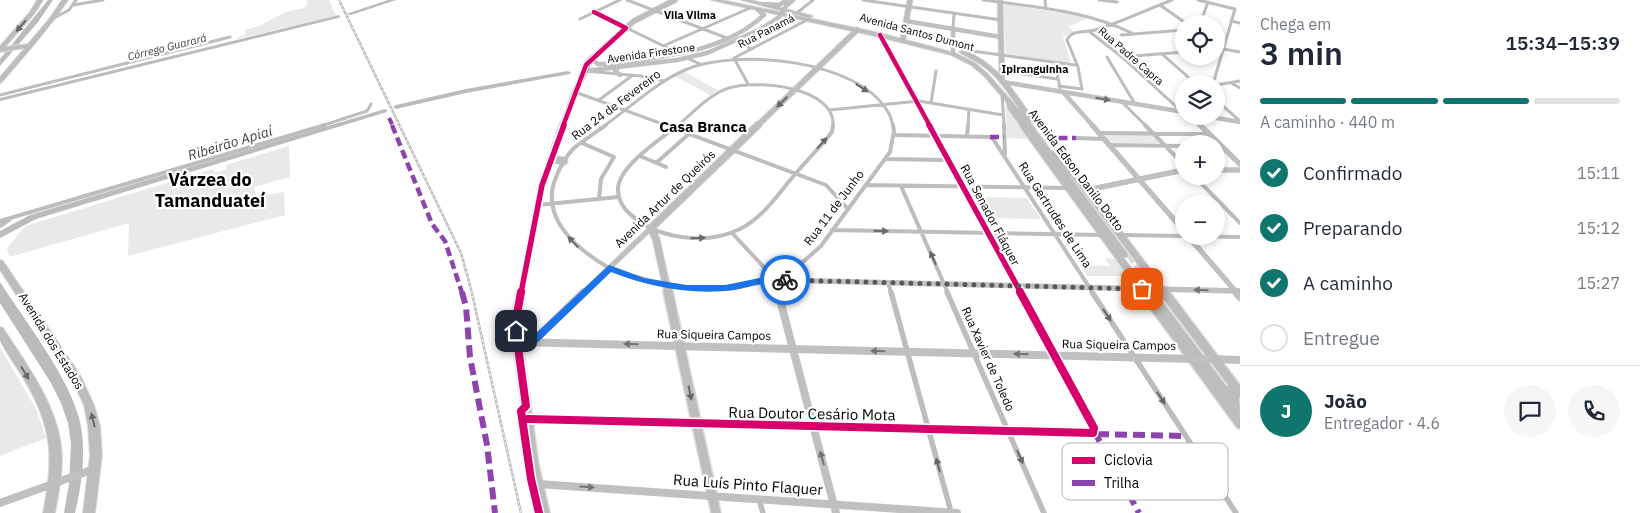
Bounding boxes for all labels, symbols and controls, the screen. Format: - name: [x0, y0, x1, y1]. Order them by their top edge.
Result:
- district label: Vila Vilma: [664, 8, 716, 22]
- street label: Avenida Santos Dumont: [858, 10, 976, 54]
- street label: Rua Panamá: [735, 11, 797, 51]
- text: Chega em: [1260, 14, 1331, 34]
- map controls: [1175, 15, 1225, 245]
- button: locate: [1175, 15, 1225, 65]
- one-way arrow: [16, 19, 27, 32]
- street label: Rua Padre Capra: [1095, 24, 1167, 88]
- water label: Córrego Guarará: [126, 30, 208, 64]
- text: 15:34–15:39: [1506, 31, 1620, 55]
- text: 3 min: [1260, 32, 1343, 74]
- street label: Avenida Firestone: [606, 40, 696, 66]
- district label: Ipiranguinha: [1002, 62, 1068, 76]
- street label: Rua 24 de Fevereiro: [568, 66, 663, 143]
- button: layers: [1175, 75, 1225, 125]
- one-way arrow: [855, 83, 868, 93]
- one-way arrow: [777, 95, 789, 107]
- one-way arrow: [1096, 95, 1112, 103]
- street label: Avenida Edson Danilo Dotto: [1026, 106, 1127, 234]
- text: A caminho · 440 m: [1260, 112, 1395, 132]
- district label: Casa Branca: [659, 117, 747, 136]
- water label: Ribeirão Apiaí: [185, 121, 276, 164]
- button: +: [1175, 135, 1225, 185]
- one-way arrow: [817, 137, 828, 150]
- street label: Avenida Artur de Queirós: [611, 146, 718, 251]
- street label: Rua Gertrudes de Lima: [1016, 159, 1096, 271]
- icon: check: [1260, 159, 1288, 187]
- text: Confirmado: [1303, 161, 1402, 185]
- street label: Rua Senador Fláquer: [957, 162, 1024, 269]
- text: 15:11: [1577, 163, 1620, 183]
- street label: Rua 11 de Junho: [800, 167, 867, 248]
- district label: Várzea do Tamanduateí: [155, 168, 266, 212]
- button: −: [1175, 195, 1225, 245]
- icon: check: [1260, 214, 1288, 242]
- text: Preparando: [1303, 216, 1402, 240]
- text: 15:12: [1577, 218, 1620, 238]
- one-way arrow: [873, 227, 889, 235]
- one-way arrow: [691, 233, 707, 241]
- one-way arrow: [567, 237, 579, 249]
- one-way arrow: [928, 251, 936, 265]
- courier: [760, 255, 810, 305]
- icon: bike: [771, 266, 799, 294]
- pin: [1121, 268, 1163, 310]
- icon: check: [1260, 269, 1288, 297]
- text: A caminho: [1303, 271, 1393, 295]
- text: 15:27: [1577, 273, 1620, 293]
- icon: bag: [1128, 275, 1156, 303]
- one-way arrow: [1192, 286, 1208, 294]
- street label: Avenida dos Estados: [16, 290, 87, 392]
- street label: Rua Xavier de Toledo: [959, 304, 1018, 414]
- one-way arrow: [1103, 308, 1112, 322]
- pin: [495, 310, 537, 352]
- icon: home: [502, 317, 530, 345]
- street label: Rua Siqueira Campos: [657, 326, 772, 343]
- text: Entregue: [1303, 326, 1380, 350]
- street label: Rua Siqueira Campos: [1062, 336, 1177, 353]
- one-way arrow: [622, 340, 638, 348]
- one-way arrow: [869, 347, 885, 355]
- one-way arrow: [1012, 350, 1028, 358]
- one-way arrow: [21, 366, 30, 379]
- button: chat: [1504, 385, 1556, 437]
- button: phone: [1568, 385, 1620, 437]
- one-way arrow: [686, 386, 694, 401]
- text: João: [1324, 389, 1367, 413]
- one-way arrow: [1156, 391, 1166, 404]
- text: J: [1281, 399, 1291, 423]
- street label: Rua Doutor Cesário Mota: [728, 403, 896, 424]
- one-way arrow: [89, 413, 97, 428]
- text: Entregador · 4.6: [1324, 413, 1440, 433]
- legend: [1062, 443, 1228, 500]
- one-way arrow: [818, 450, 826, 465]
- one-way arrow: [1016, 450, 1024, 464]
- text: Ciclovia: [1104, 451, 1153, 469]
- one-way arrow: [934, 458, 942, 473]
- street label: Rua Luís Pinto Flaquer: [673, 470, 824, 499]
- text: Trilha: [1104, 474, 1140, 492]
- one-way arrow: [579, 484, 595, 492]

